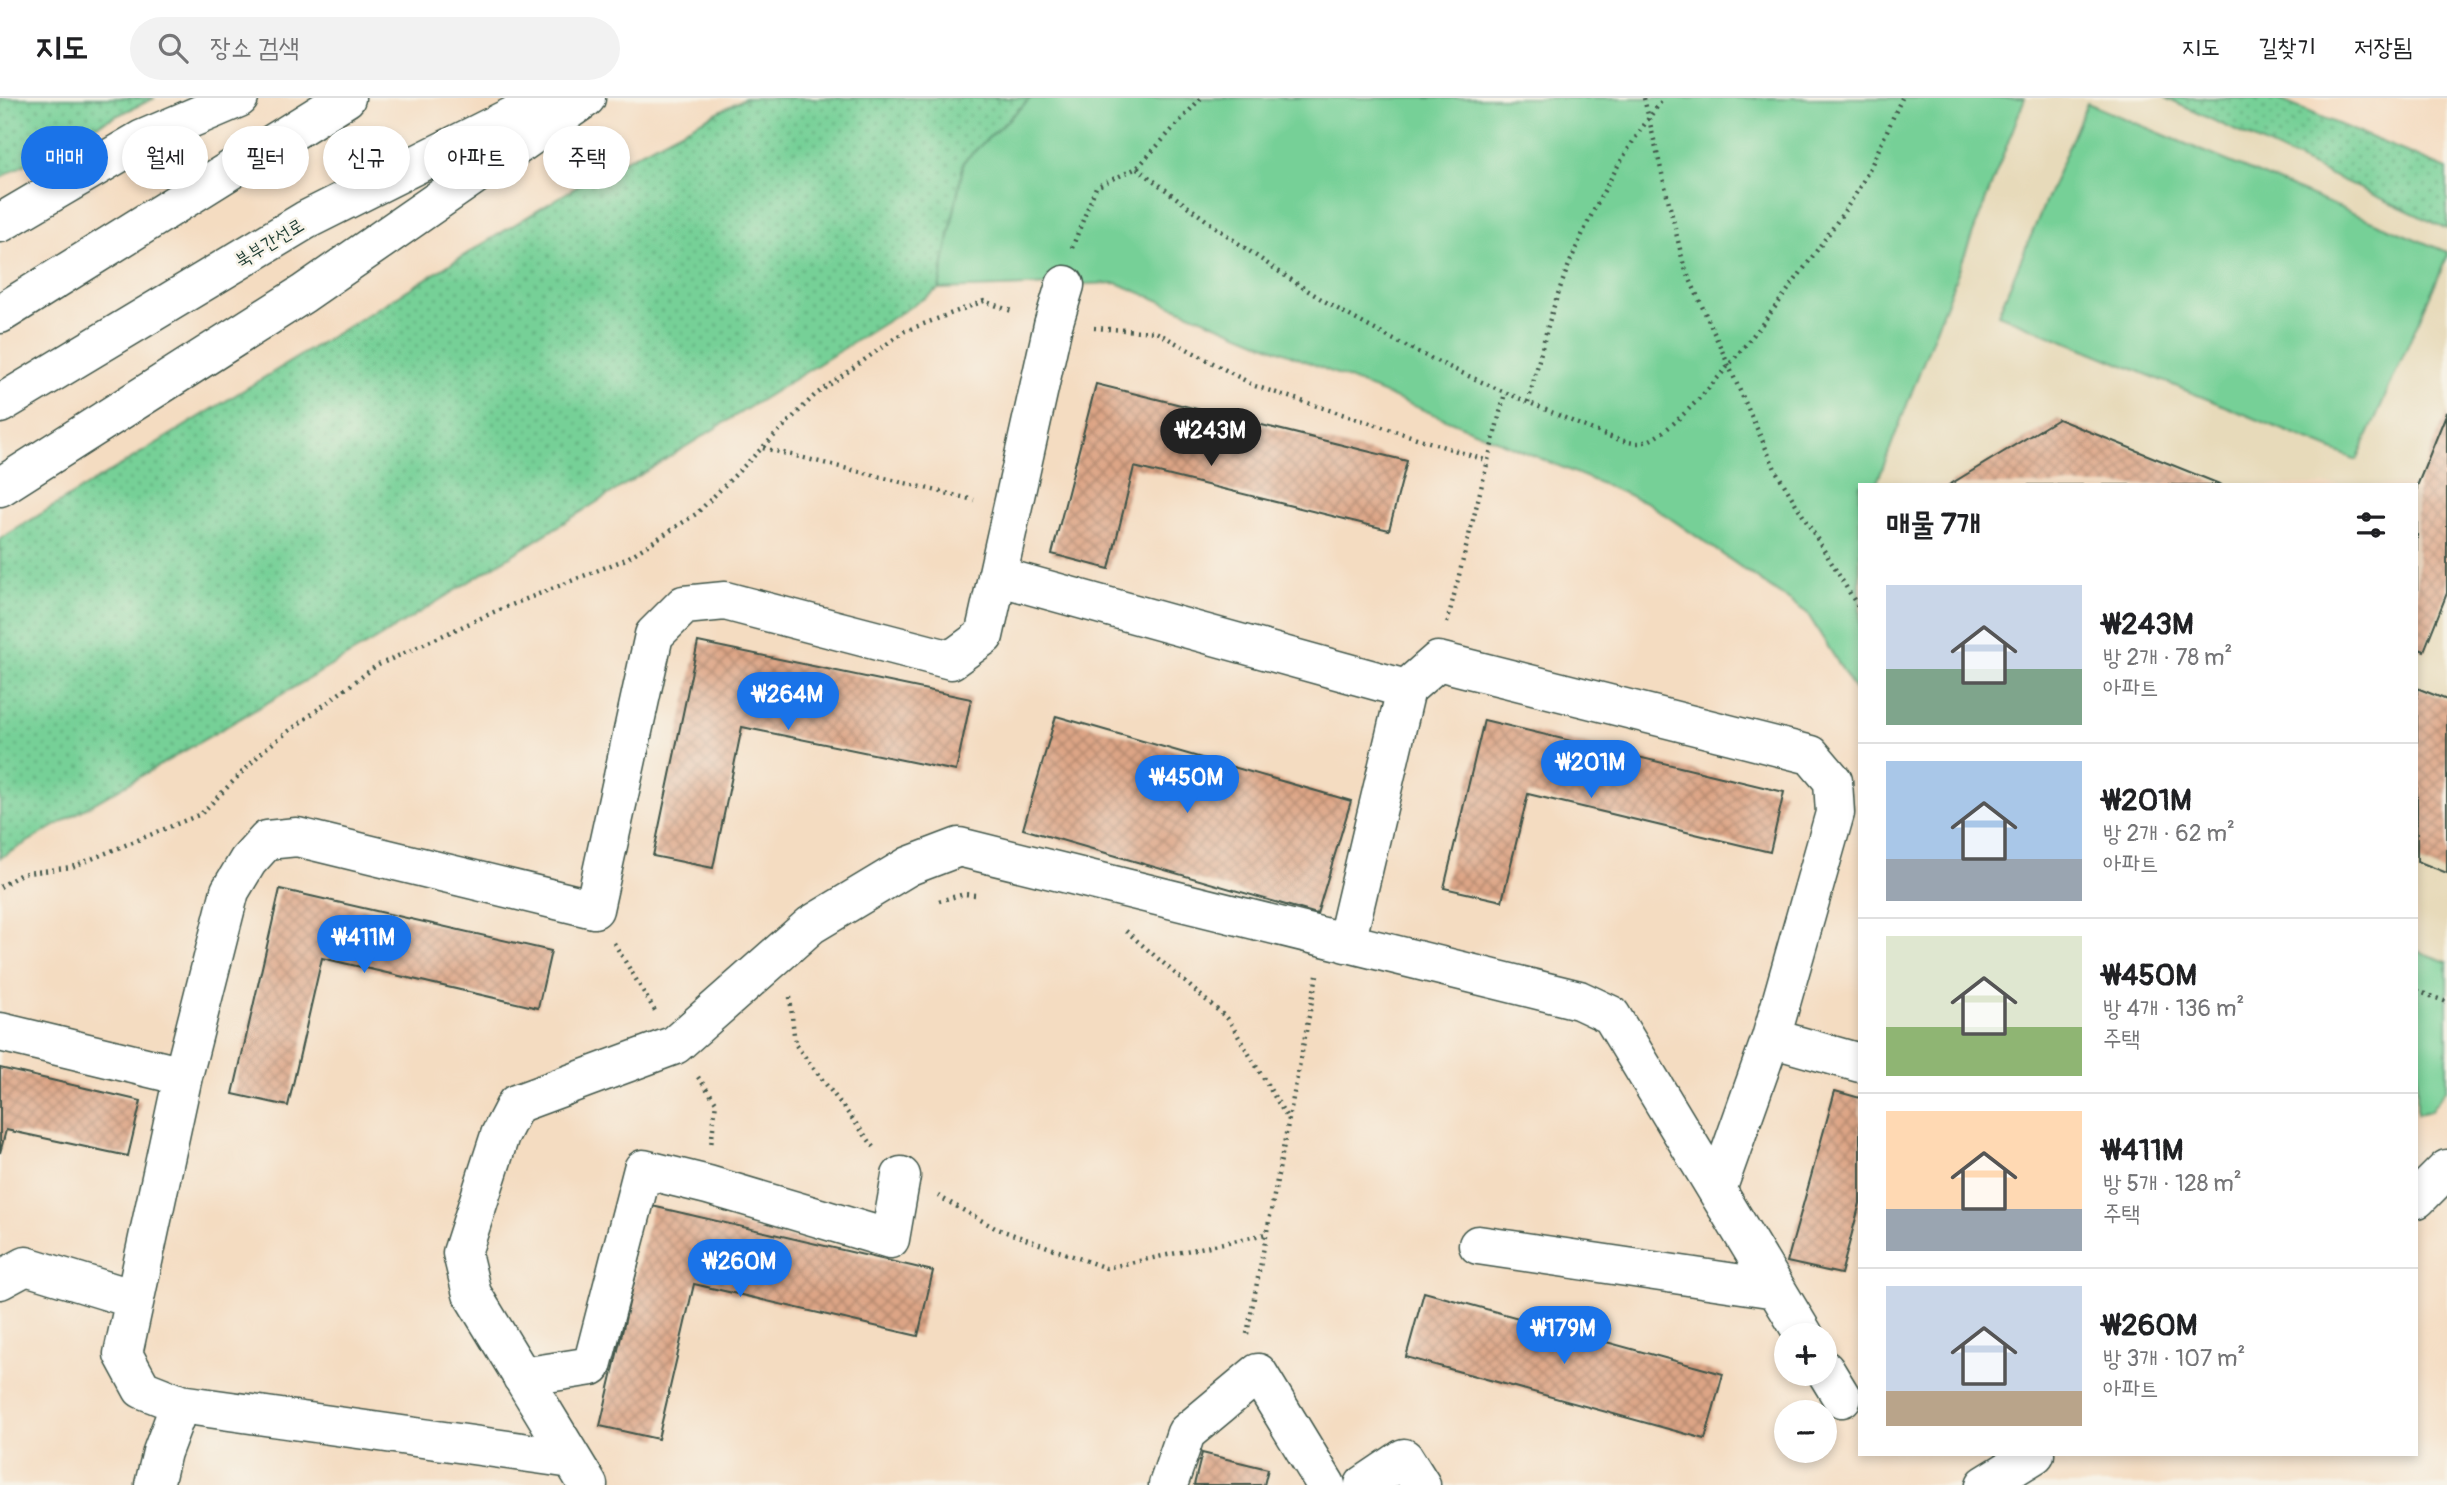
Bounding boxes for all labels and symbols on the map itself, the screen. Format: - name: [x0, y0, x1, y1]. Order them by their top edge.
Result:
- street label: 북부간선로: [231, 213, 308, 273]
- pin: ₩243M: [1162, 408, 1260, 468]
- pin: ₩264M: [739, 672, 837, 732]
- pin: ₩201M: [1542, 740, 1640, 800]
- pin: ₩450M: [1138, 756, 1236, 815]
- pin: ₩411M: [315, 916, 413, 975]
- pin: ₩260M: [691, 1240, 789, 1299]
- pin: ₩179M: [1515, 1306, 1613, 1366]

